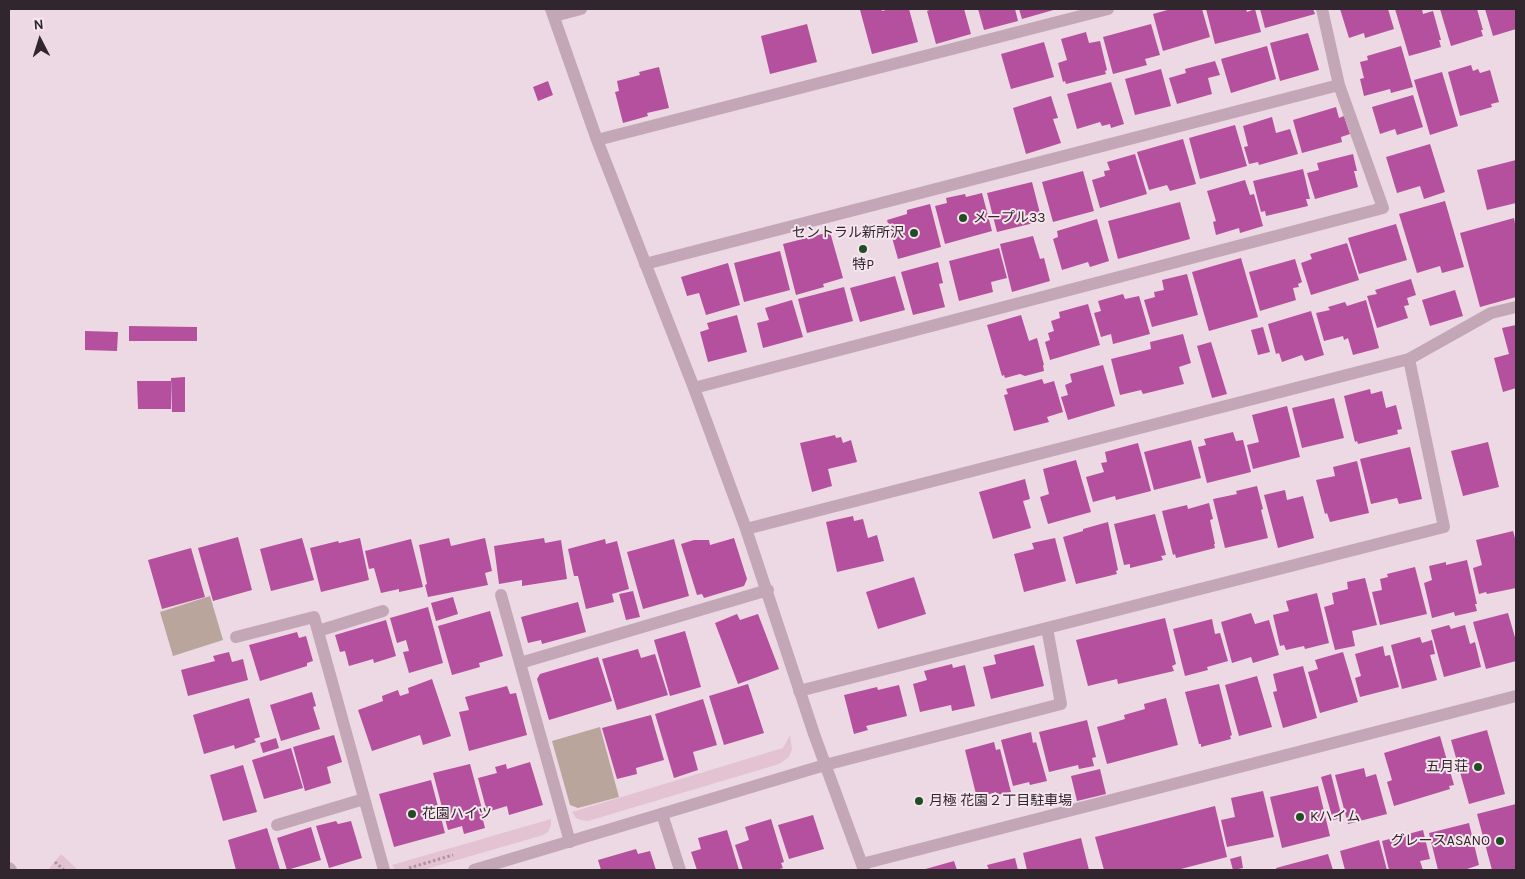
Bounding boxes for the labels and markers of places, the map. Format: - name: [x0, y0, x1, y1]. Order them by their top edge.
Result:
- place label: メープル33: [973, 210, 1046, 226]
- marker: メープル33: [957, 212, 969, 224]
- place label: セントラル新所沢: [792, 225, 904, 241]
- marker: セントラル新所沢: [908, 227, 920, 239]
- marker: 特P: [857, 243, 869, 255]
- place label: 特P: [852, 257, 874, 273]
- place label: 五月荘: [1426, 759, 1468, 775]
- marker: 五月荘: [1472, 761, 1484, 773]
- place label: 月極 花園２丁目駐車場: [929, 793, 1072, 809]
- marker: 月極 花園２丁目駐車場: [913, 795, 925, 807]
- place label: 花園ハイツ: [422, 806, 492, 822]
- marker: 花園ハイツ: [406, 808, 418, 820]
- place label: Kハイム: [1310, 809, 1361, 825]
- marker: Kハイム: [1294, 811, 1306, 823]
- place label: グレースASANO: [1391, 833, 1490, 849]
- marker: グレースASANO: [1494, 835, 1506, 847]

